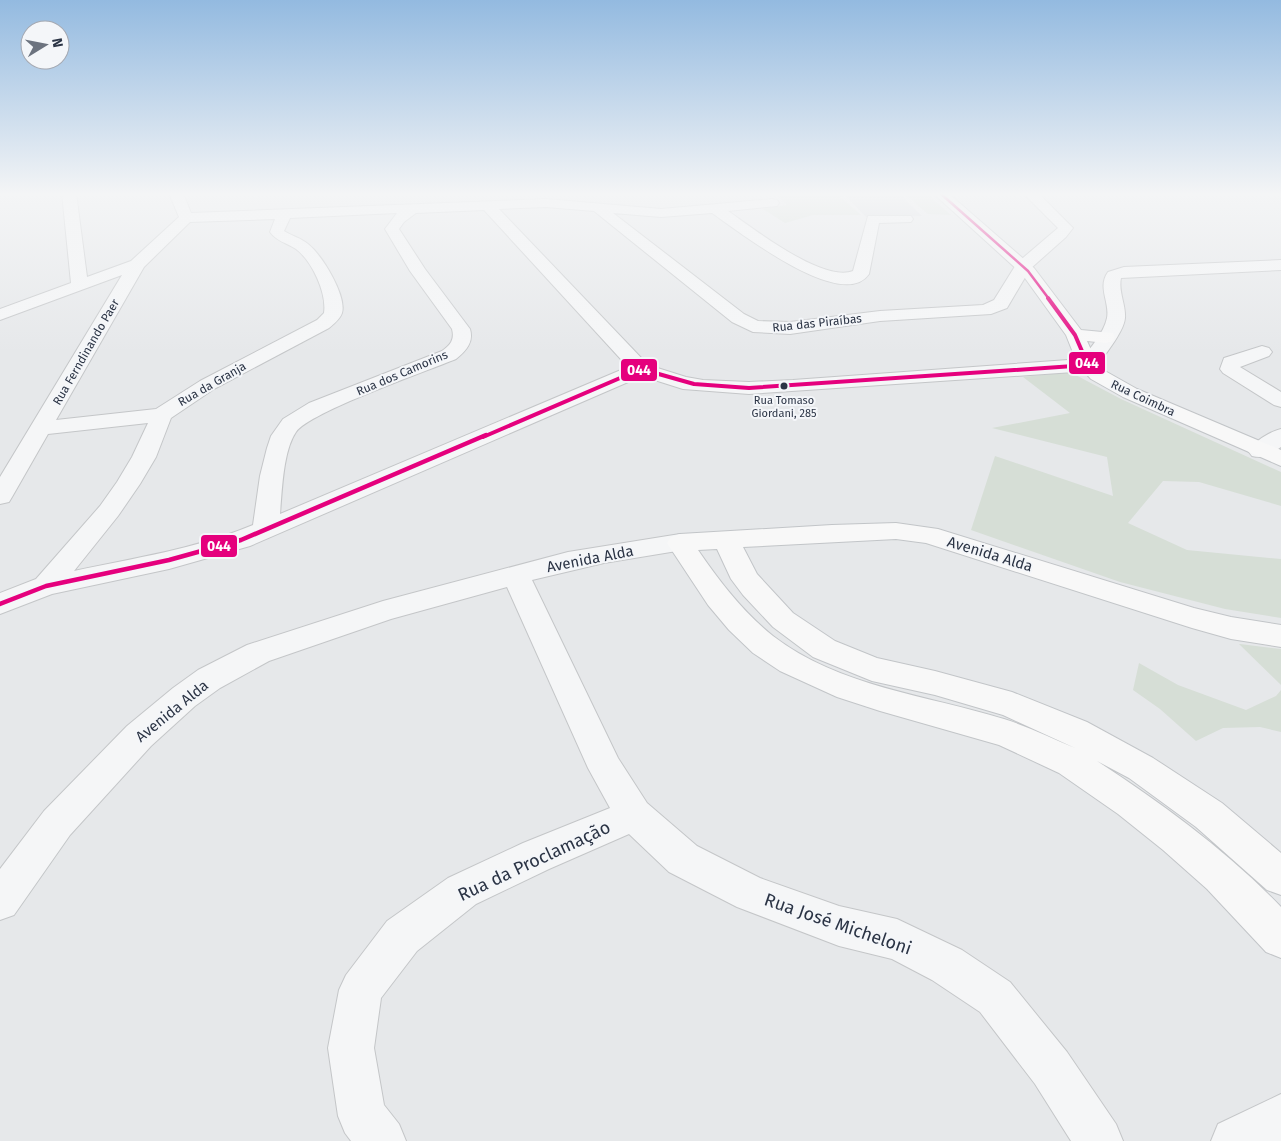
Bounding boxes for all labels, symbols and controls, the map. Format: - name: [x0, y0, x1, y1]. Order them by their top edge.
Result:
- north arrow: [20, 20, 70, 70]
- text: N: [48, 37, 66, 49]
- street label: Rua Ferndinando Paer: [50, 296, 122, 408]
- street label: Rua das Piraíbas: [772, 311, 863, 335]
- street label: Rua dos Camorins: [354, 347, 450, 399]
- line badge: 044: [1068, 351, 1106, 375]
- text: 044: [1075, 355, 1099, 372]
- line badge: 044: [620, 358, 658, 382]
- street label: Rua da Granja: [176, 359, 248, 409]
- text: 044: [627, 362, 651, 379]
- street label: Rua Coimbra: [1109, 377, 1177, 419]
- marker: Rua Tomaso Giordani, 285: [779, 381, 789, 391]
- place label: Rua Tomaso Giordani, 285: [751, 394, 817, 420]
- street label: Avenida Alda: [945, 532, 1035, 576]
- line badge: 044: [200, 534, 238, 558]
- text: 044: [207, 538, 231, 555]
- street label: Avenida Alda: [545, 542, 635, 576]
- street label: Avenida Alda: [132, 676, 212, 746]
- street label: Rua da Proclamação: [454, 816, 614, 906]
- street label: Rua José Micheloni: [761, 888, 915, 960]

